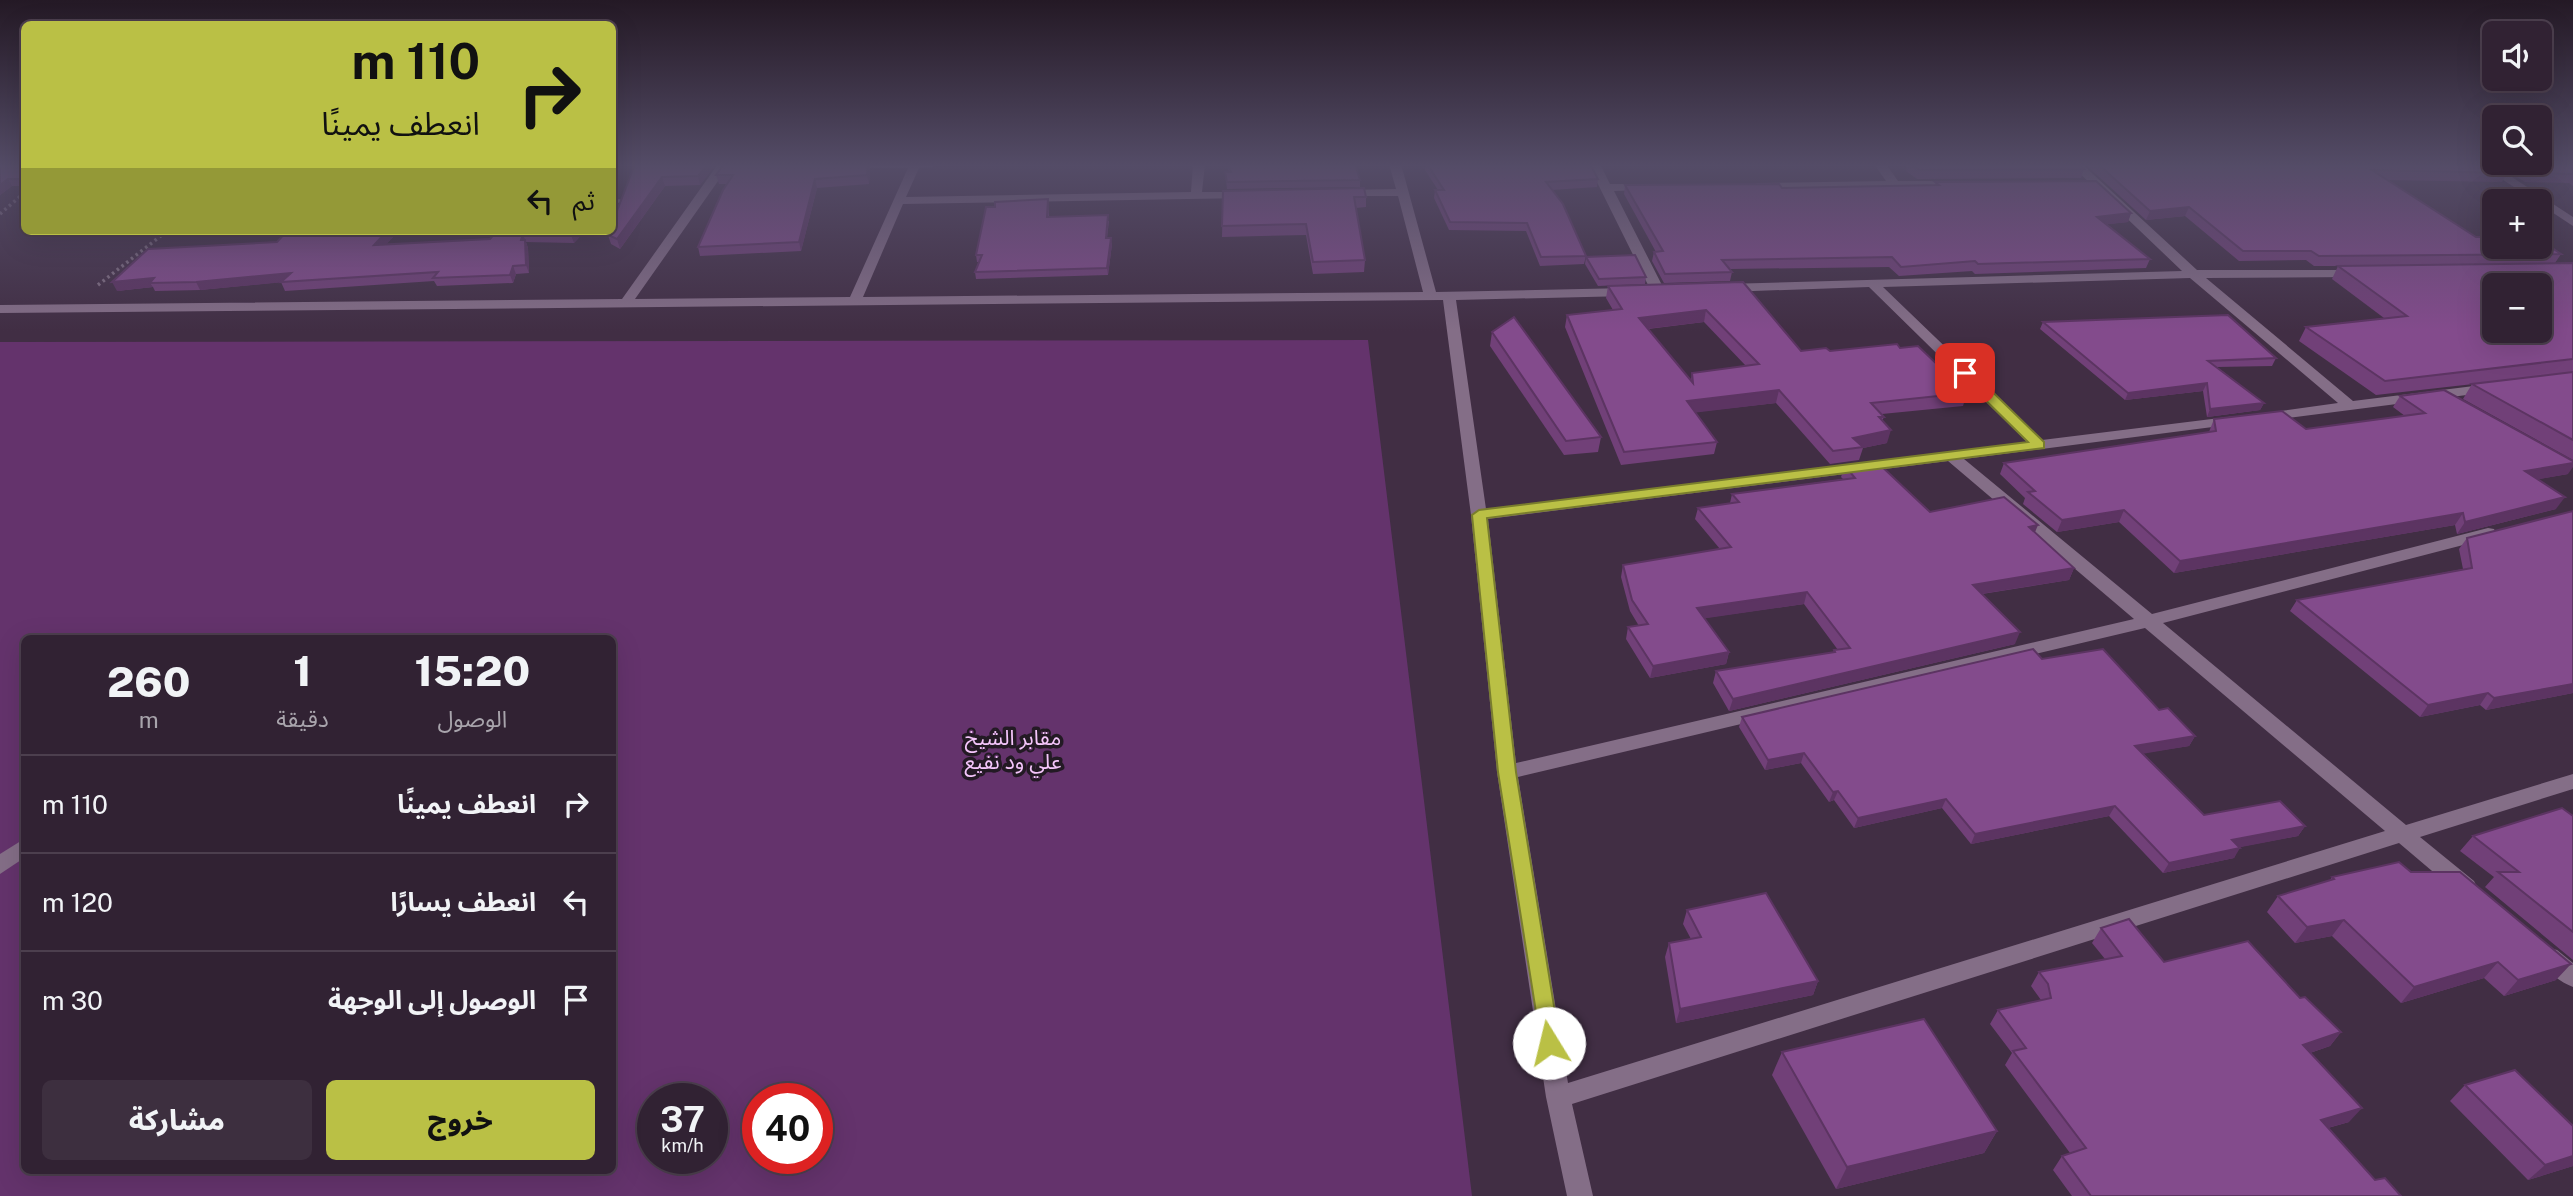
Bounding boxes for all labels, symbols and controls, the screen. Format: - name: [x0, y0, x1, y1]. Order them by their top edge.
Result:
- map controls: [2482, 21, 2552, 343]
- button: sound: [2482, 21, 2552, 91]
- text: 110 m: [352, 32, 480, 90]
- icon: right: [504, 49, 595, 140]
- text: انعطف يمينًا: [321, 105, 480, 142]
- button: search: [2482, 105, 2552, 175]
- icon: left: [521, 182, 559, 220]
- text: ثم: [573, 185, 595, 216]
- button: +: [2482, 189, 2552, 259]
- button: −: [2482, 273, 2552, 343]
- pin: [1935, 343, 1995, 403]
- icon: arrive: [1946, 354, 1984, 392]
- text: 1: [293, 646, 312, 695]
- text: 15:20: [415, 646, 530, 695]
- text: 260: [107, 657, 190, 706]
- text: دقيقة: [276, 705, 329, 732]
- text: الوصول: [437, 705, 507, 732]
- text: m: [139, 706, 159, 733]
- park label: مقابر الشيخ علي ود نفيع: [965, 725, 1061, 777]
- icon: right: [557, 785, 595, 823]
- text: انعطف يمينًا: [397, 788, 536, 819]
- text: 110 m: [42, 789, 108, 820]
- icon: left: [557, 883, 595, 921]
- text: انعطف يسارًا: [390, 886, 536, 917]
- text: 120 m: [42, 887, 113, 918]
- icon: arrive: [557, 981, 595, 1019]
- text: الوصول إلى الوجهة: [328, 984, 536, 1015]
- text: 30 m: [42, 985, 103, 1016]
- position arrow: [1512, 1006, 1586, 1080]
- button: مشاركة: [42, 1080, 312, 1160]
- button: خروج: [326, 1080, 595, 1160]
- speed limit sign: 40: [742, 1083, 833, 1174]
- text: 37: [660, 1099, 705, 1140]
- text: km/h: [661, 1135, 704, 1156]

